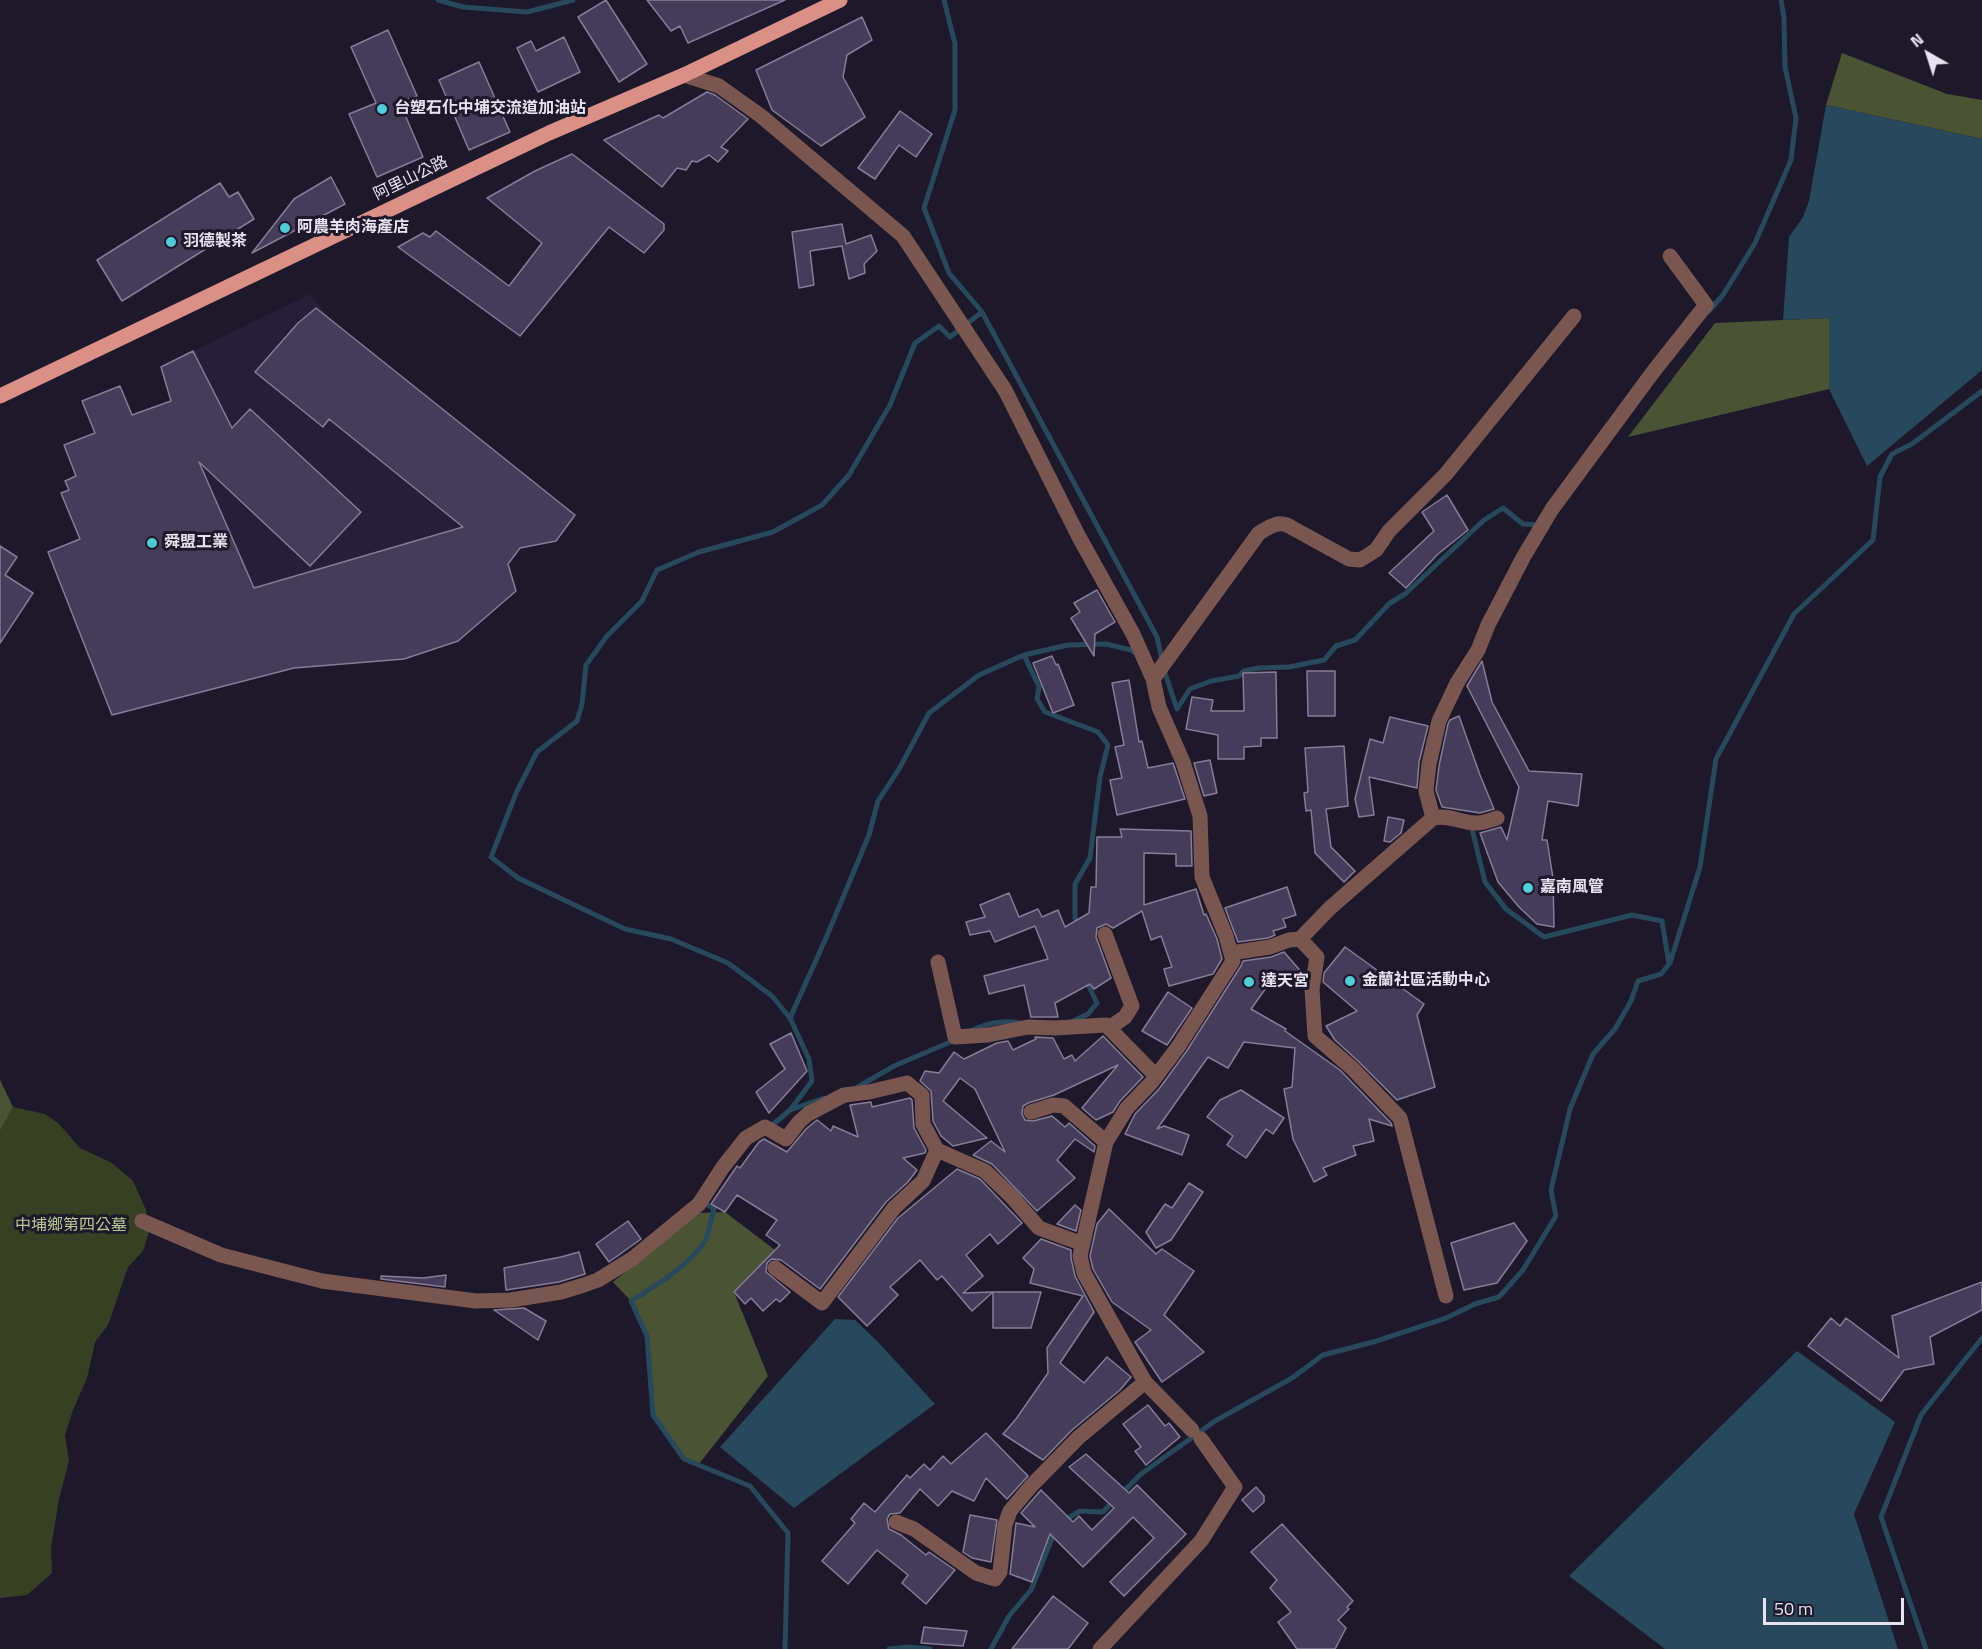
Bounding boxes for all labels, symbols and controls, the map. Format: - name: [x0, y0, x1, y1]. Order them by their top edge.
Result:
- north arrow: [1898, 24, 1958, 84]
- text: N: [1905, 27, 1929, 53]
- place label: 台塑石化中埔交流道加油站: [394, 99, 586, 119]
- marker: 台塑石化中埔交流道加油站: [375, 102, 389, 116]
- street label: 阿里山公路: [371, 153, 451, 205]
- place label: 阿農羊肉海產店: [297, 218, 409, 238]
- marker: 阿農羊肉海產店: [278, 221, 292, 235]
- place label: 羽德製茶: [183, 232, 247, 252]
- marker: 羽德製茶: [164, 235, 178, 249]
- place label: 舜盟工業: [164, 533, 228, 553]
- marker: 舜盟工業: [145, 536, 159, 550]
- place label: 嘉南風管: [1540, 878, 1604, 898]
- marker: 嘉南風管: [1521, 881, 1535, 895]
- place label: 金蘭社區活動中心: [1362, 971, 1490, 991]
- place label: 達天宮: [1261, 972, 1309, 992]
- marker: 金蘭社區活動中心: [1343, 974, 1357, 988]
- marker: 達天宮: [1242, 975, 1256, 989]
- park label: 中埔鄉第四公墓: [15, 1216, 127, 1236]
- scale bar: [1766, 1586, 1907, 1624]
- text: 50 m: [1774, 1595, 1813, 1622]

